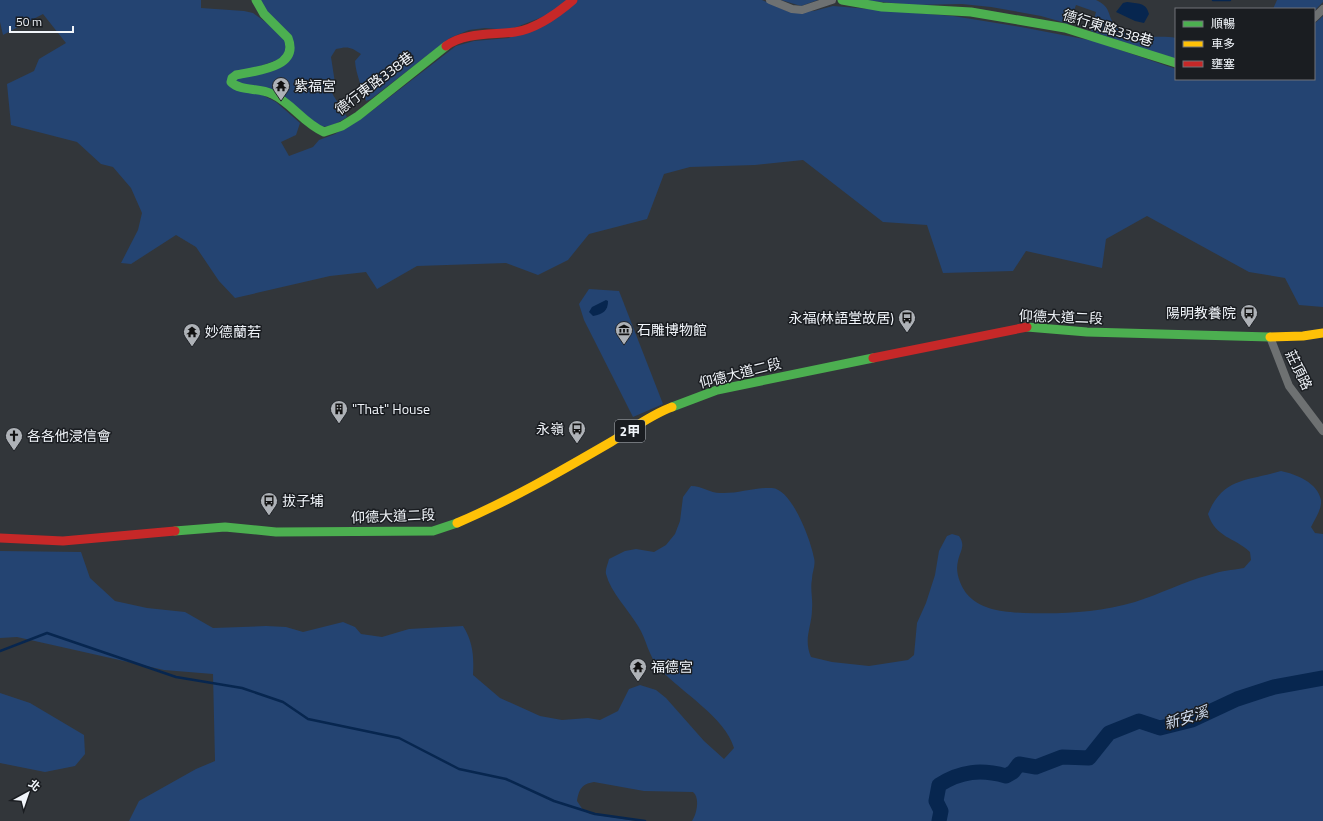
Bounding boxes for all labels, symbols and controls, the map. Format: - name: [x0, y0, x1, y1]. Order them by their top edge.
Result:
- street label: 德行東路338巷: [1060, 4, 1156, 51]
- scale bar: [10, 8, 73, 34]
- legend: [1175, 8, 1315, 80]
- text: 50 m: [16, 12, 42, 31]
- text: 順暢: [1211, 14, 1235, 33]
- text: 車多: [1211, 34, 1235, 53]
- street label: 德行東路338巷: [330, 46, 417, 119]
- text: 壅塞: [1211, 54, 1235, 73]
- place label: 紫福宮: [294, 75, 336, 96]
- temple icon: 紫福宮: [271, 76, 291, 101]
- place label: 陽明教養院: [1166, 302, 1236, 323]
- bus stop icon: 陽明教養院: [1239, 303, 1259, 328]
- street label: 仰德大道二段: [1019, 305, 1103, 328]
- place label: 永福(林語堂故居): [789, 307, 894, 328]
- bus stop icon: 永福(林語堂故居): [897, 308, 917, 333]
- place label: 石雕博物館: [637, 319, 707, 340]
- museum icon: 石雕博物館: [614, 320, 634, 345]
- place label: 妙德蘭若: [205, 321, 261, 342]
- temple icon: 妙德蘭若: [182, 322, 202, 347]
- street label: 莊頂路: [1281, 346, 1318, 393]
- street label: 仰德大道二段: [697, 352, 783, 393]
- place label: "That" House: [352, 398, 430, 419]
- building icon: "That" House: [329, 399, 349, 424]
- place label: 永嶺: [536, 418, 564, 439]
- bus stop icon: 永嶺: [567, 419, 587, 444]
- road number: 2甲: [615, 420, 645, 442]
- place label: 各各他浸信會: [27, 425, 111, 446]
- church icon: 各各他浸信會: [4, 426, 24, 451]
- place label: 拔子埔: [282, 490, 324, 511]
- bus stop icon: 拔子埔: [259, 491, 279, 516]
- street label: 仰德大道二段: [351, 504, 435, 527]
- place label: 福德宮: [651, 656, 693, 677]
- temple icon: 福德宮: [628, 657, 648, 682]
- water label: 新安溪: [1161, 699, 1213, 735]
- north arrow: [8, 773, 48, 813]
- text: 北: [25, 776, 44, 795]

